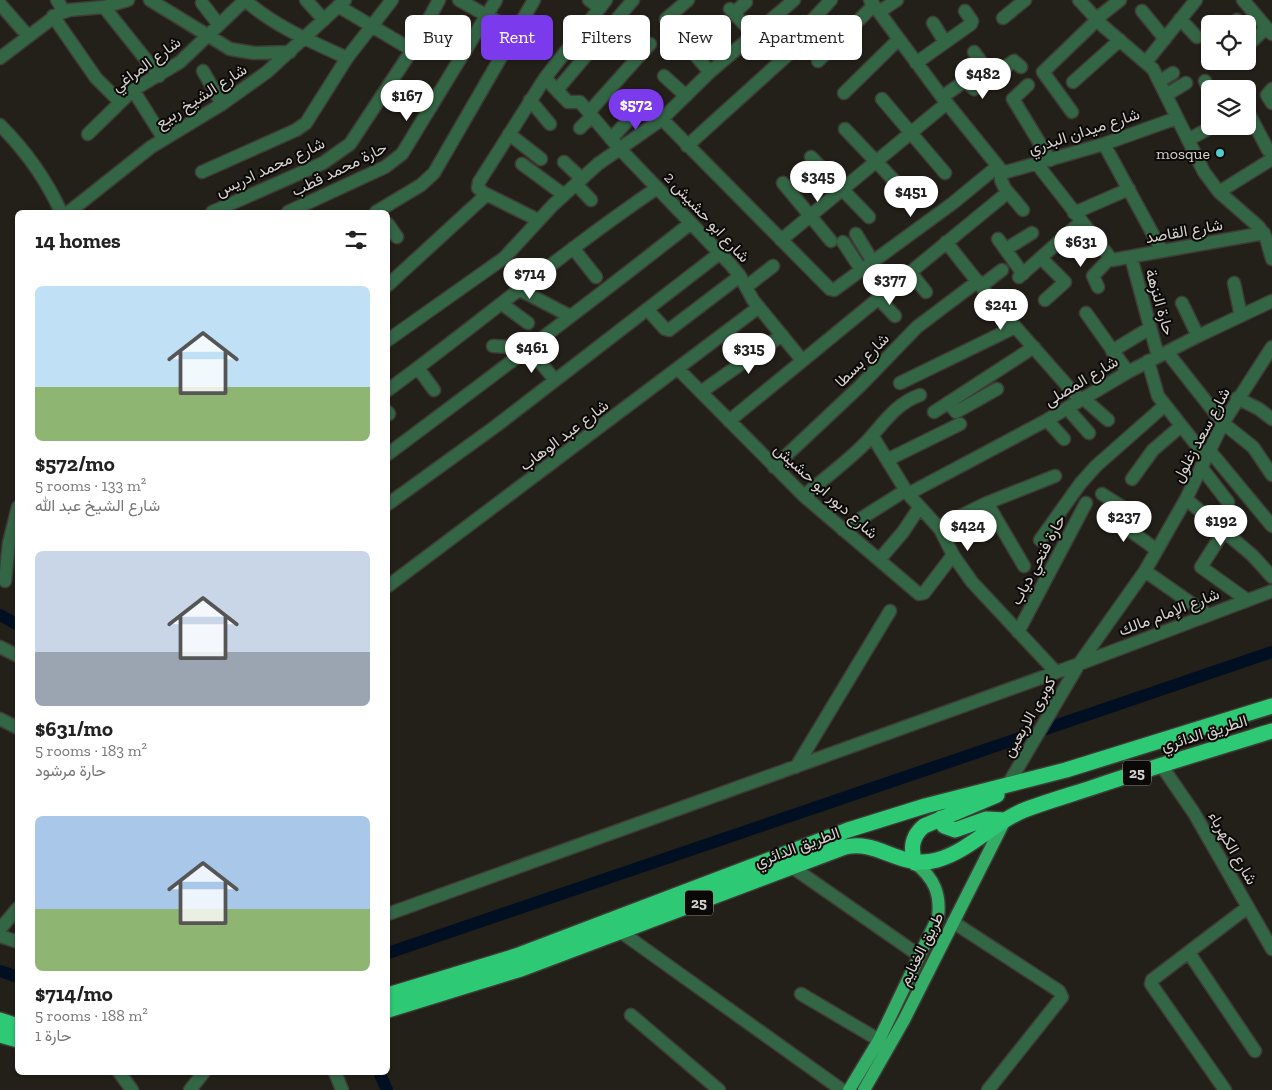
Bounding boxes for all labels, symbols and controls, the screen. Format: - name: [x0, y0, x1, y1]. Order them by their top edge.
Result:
- chip: Buy: [405, 15, 471, 60]
- chip: Rent: [481, 15, 553, 60]
- chip: Filters: [563, 15, 650, 60]
- chip: New: [660, 15, 731, 60]
- chip: Apartment: [741, 15, 862, 60]
- map controls: [1201, 15, 1256, 135]
- button: locate: [1201, 15, 1256, 70]
- street label: شارع المراغي: [108, 33, 187, 99]
- pin: $482: [953, 58, 1013, 100]
- street label: شارع الشيخ ربيع: [152, 59, 251, 134]
- text: $482: [966, 64, 1000, 83]
- pin: $167: [377, 80, 437, 122]
- button: layers: [1201, 80, 1256, 135]
- text: $167: [392, 86, 422, 105]
- pin: $572: [606, 88, 666, 131]
- text: $572: [620, 95, 652, 114]
- street label: شارع ميدان البدري: [1026, 104, 1143, 162]
- street label: شارع محمد ادريس: [212, 133, 328, 202]
- street label: حارة محمد قطب: [288, 138, 391, 201]
- place label: mosque: [1156, 144, 1210, 163]
- marker: mosque: [1214, 147, 1226, 159]
- pin: $345: [788, 160, 848, 203]
- text: $345: [801, 167, 835, 186]
- street label: شارع ابو حشيش 2: [659, 168, 754, 268]
- pin: $451: [881, 176, 941, 218]
- text: $451: [895, 182, 927, 201]
- street label: شارع القاصد: [1144, 215, 1224, 249]
- icon: filters: [342, 226, 370, 254]
- pin: $631: [1051, 226, 1111, 268]
- text: 14 homes: [35, 228, 121, 253]
- text: $631: [1065, 232, 1097, 251]
- pin: $714: [500, 258, 560, 300]
- text: $714: [514, 264, 546, 283]
- pin: $377: [860, 264, 920, 306]
- street label: حارة النزهة: [1140, 267, 1179, 338]
- text: $377: [874, 270, 906, 289]
- pin: $241: [971, 288, 1031, 331]
- text: $241: [985, 295, 1017, 314]
- icon: home: [158, 318, 248, 408]
- street label: شارع بسطا: [831, 329, 895, 393]
- pin: $461: [502, 332, 562, 374]
- pin: $315: [719, 332, 779, 375]
- text: $461: [516, 338, 548, 357]
- text: $315: [733, 339, 765, 358]
- street label: شارع المصلى: [1041, 352, 1122, 412]
- street label: شارع سعد زغلول: [1168, 384, 1236, 487]
- street label: شارع عبد الوهاب: [516, 395, 613, 476]
- street label: شارع دبور ابو حشيش: [769, 439, 882, 544]
- text: $572/mo: [35, 451, 115, 476]
- text: 5 rooms · 133 m²: [35, 476, 146, 495]
- text: شارع الشيخ عبد الله: [35, 496, 160, 515]
- pin: $237: [1094, 500, 1154, 543]
- pin: $192: [1191, 504, 1251, 547]
- text: $237: [1108, 507, 1140, 526]
- pin: $424: [938, 510, 998, 552]
- text: $192: [1205, 511, 1237, 530]
- street label: حارة فتحي دياب: [1006, 512, 1073, 610]
- text: $424: [951, 516, 985, 535]
- icon: home: [158, 583, 248, 673]
- street label: شارع الإمام مالك: [1116, 584, 1223, 642]
- street label: كوبرى الاربعين: [998, 673, 1061, 761]
- street label: الطريق الدائري: [1159, 711, 1251, 759]
- text: $631/mo: [35, 716, 113, 741]
- text: 5 rooms · 183 m²: [35, 741, 147, 760]
- road number: 25: [1123, 760, 1151, 786]
- text: حارة مرشود: [35, 761, 106, 780]
- street label: شارع الكهرباء: [1203, 808, 1262, 889]
- street label: الطريق الدائري: [752, 823, 844, 875]
- icon: home: [158, 848, 248, 938]
- road number: 25: [685, 890, 713, 916]
- street label: طريق الغنايم: [894, 909, 948, 989]
- text: $714/mo: [35, 981, 113, 1006]
- text: 5 rooms · 188 m²: [35, 1006, 148, 1025]
- text: حارة 1: [35, 1026, 71, 1045]

